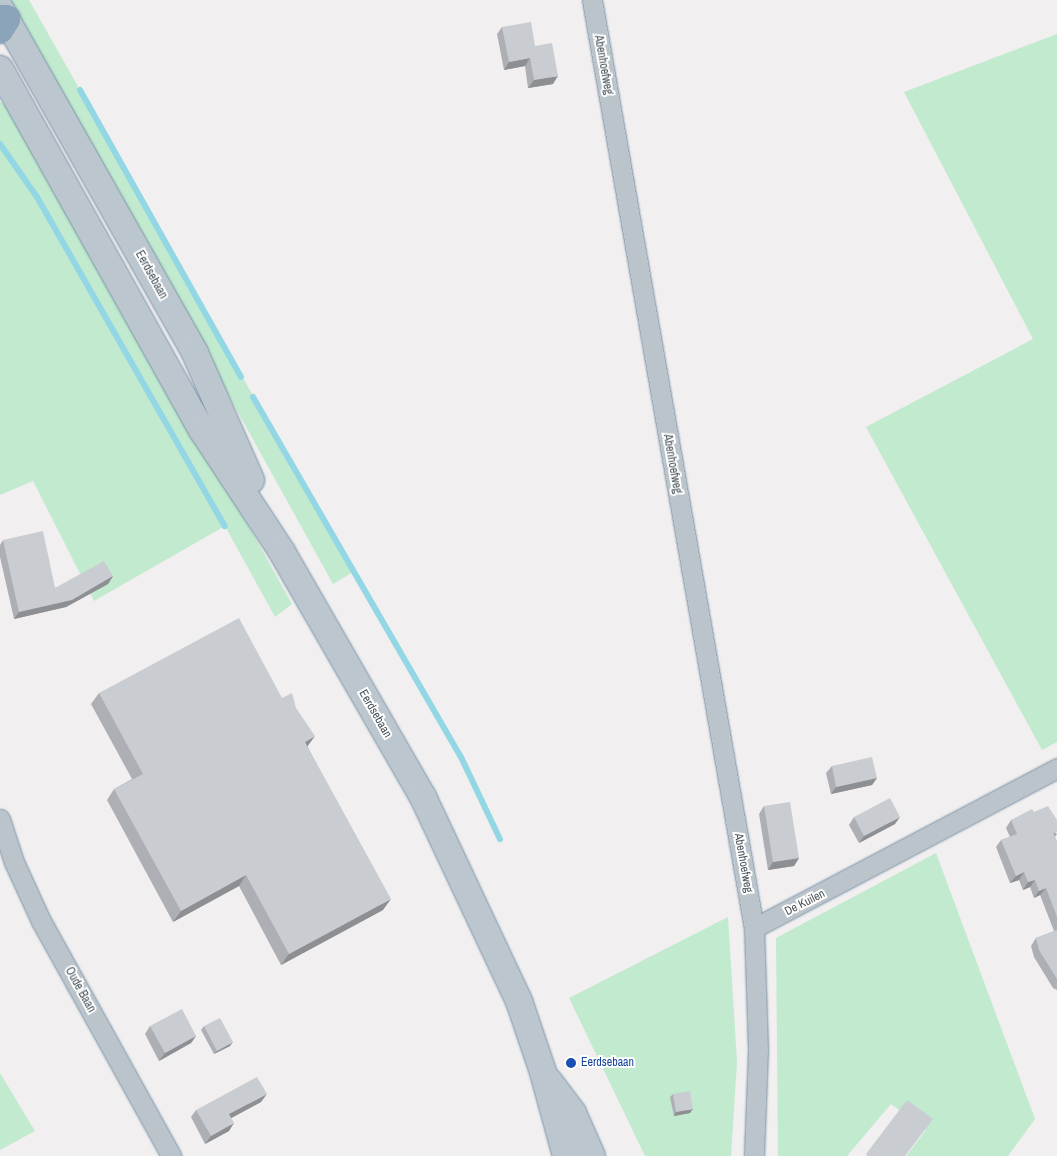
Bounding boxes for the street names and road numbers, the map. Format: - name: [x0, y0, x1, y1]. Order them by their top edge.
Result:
- street label: Abenhoefweg: [591, 34, 615, 96]
- street label: Eerdsebaan: [132, 248, 170, 302]
- street label: Abenhoefweg: [660, 433, 684, 495]
- street label: Eerdsebaan: [355, 687, 395, 741]
- street label: Abenhoefweg: [731, 832, 755, 894]
- street label: De Kuilen: [782, 887, 828, 919]
- street label: Oude Baan: [62, 965, 98, 1015]

